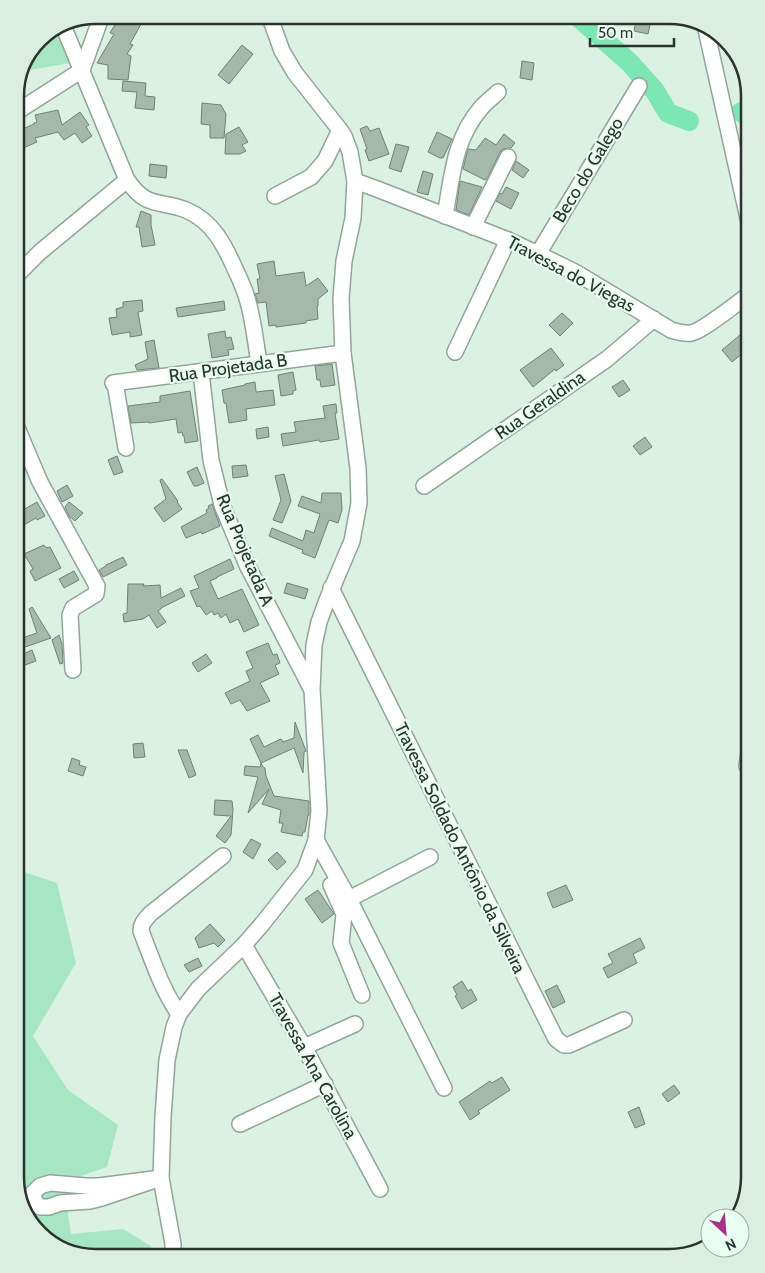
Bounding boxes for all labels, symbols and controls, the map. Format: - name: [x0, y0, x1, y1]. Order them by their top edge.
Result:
- scale bar: [590, 15, 674, 47]
- text: 50 m: [598, 24, 633, 42]
- street label: Beco do Galego: [548, 113, 628, 227]
- street label: Travessa do Viegas: [503, 231, 639, 317]
- street label: Rua Projetada B: [167, 349, 289, 387]
- street label: Rua Geraldina: [491, 366, 590, 444]
- street label: Rua Projetada A: [211, 491, 279, 609]
- street label: Travessa Soldado Antônio da Silveira: [390, 719, 531, 977]
- street label: Travessa Ana Carolina: [264, 989, 362, 1143]
- north arrow: [700, 1208, 750, 1258]
- text: N: [722, 1234, 739, 1255]

